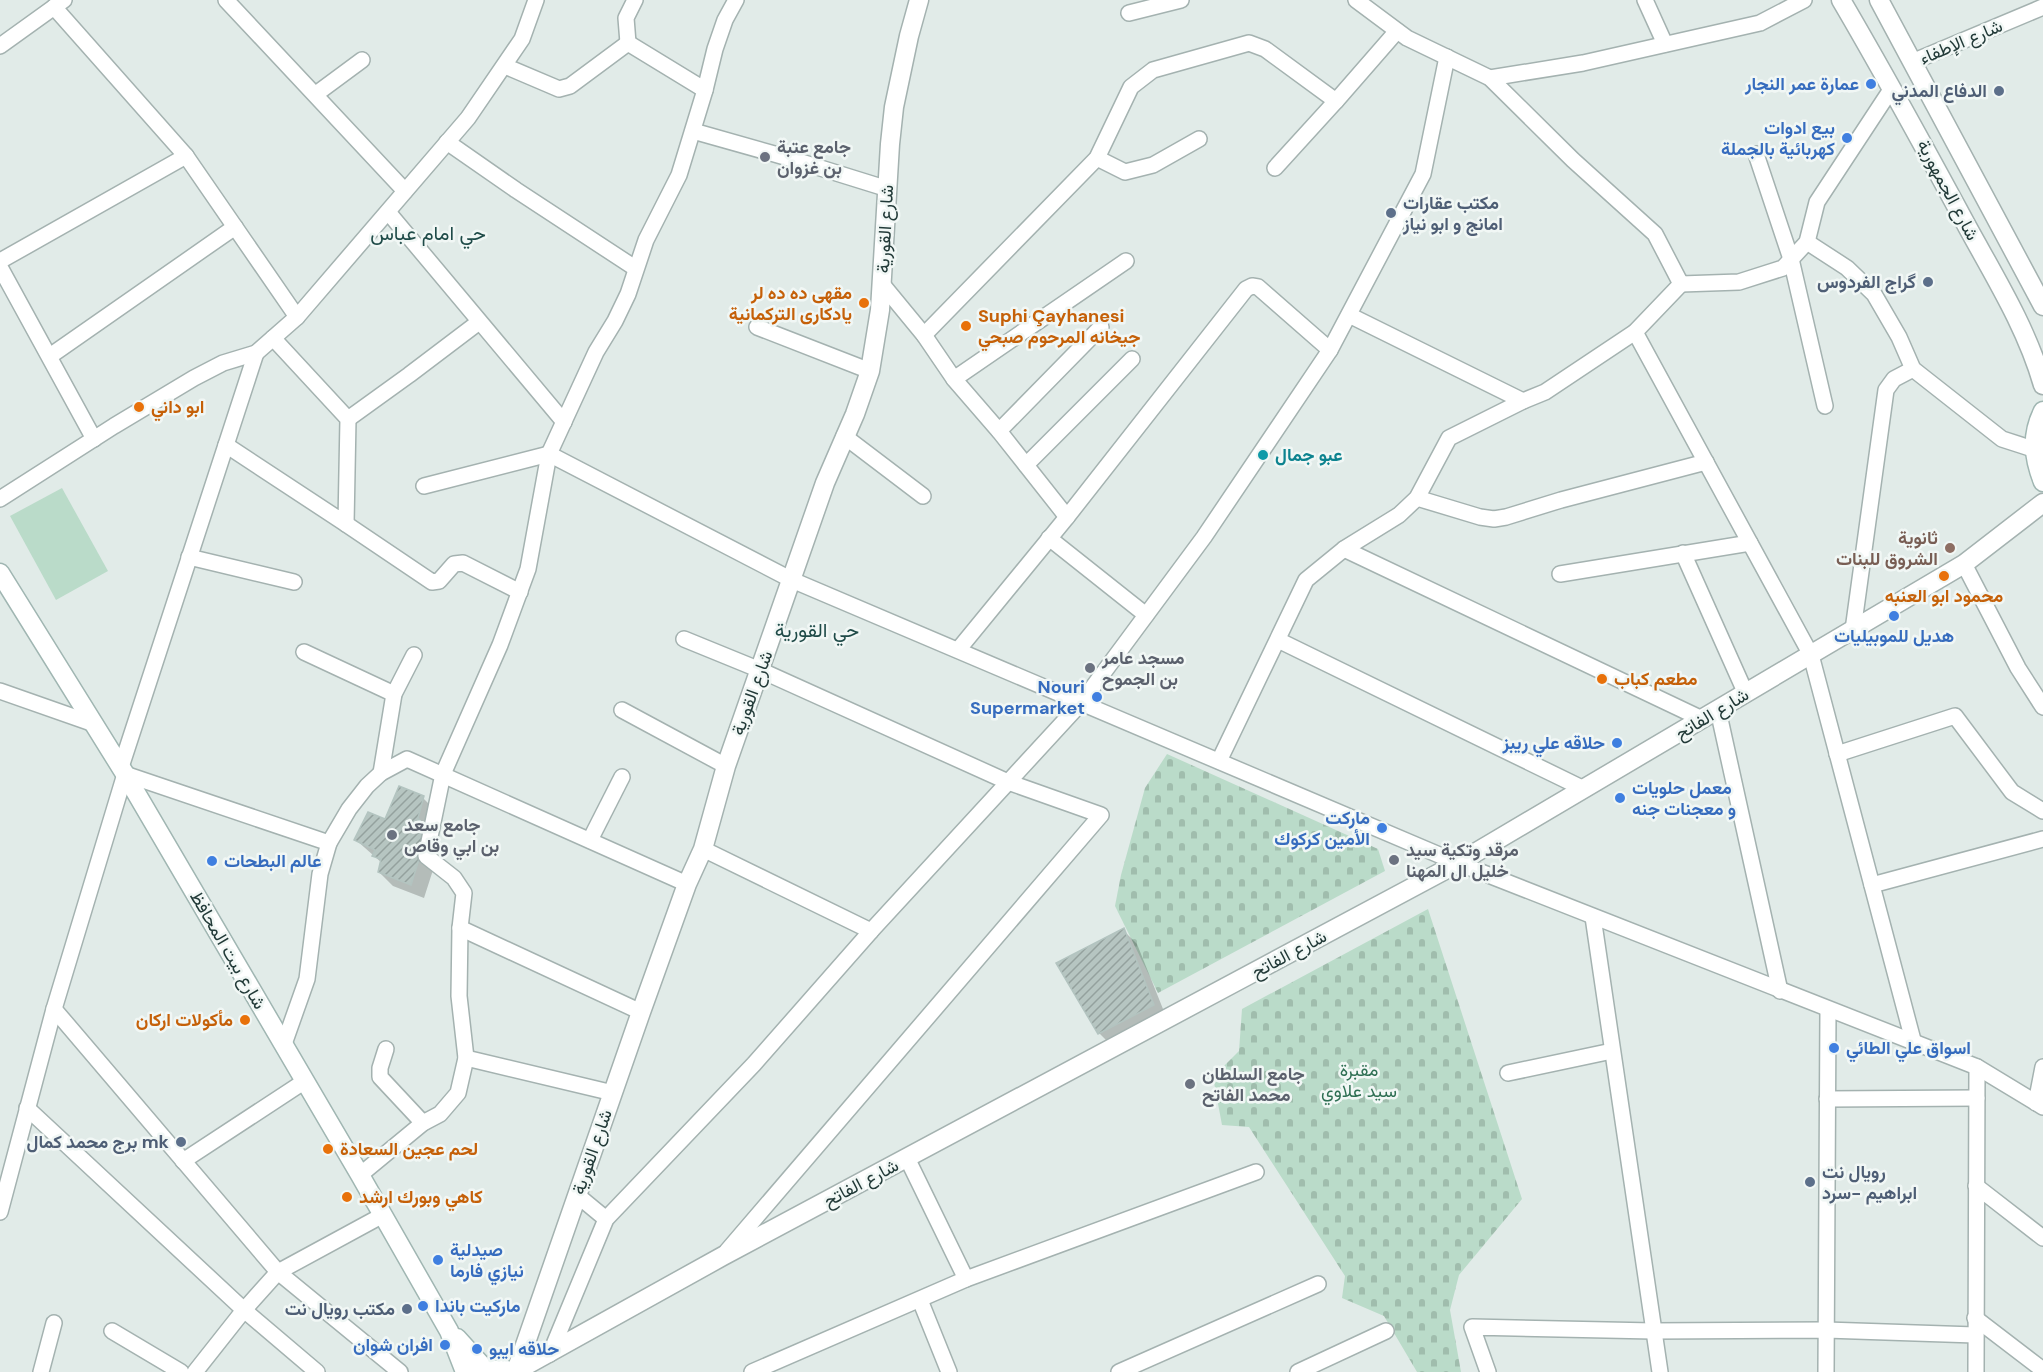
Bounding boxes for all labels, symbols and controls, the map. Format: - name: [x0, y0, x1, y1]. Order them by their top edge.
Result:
- street label: شارع الإطفاء: [1916, 14, 2006, 70]
- place label: عمارة عمر النجار: [1744, 72, 1859, 96]
- marker: عمارة عمر النجار: [1864, 77, 1878, 91]
- place label: الدفاع المدني: [1892, 79, 1987, 106]
- marker: الدفاع المدني: [1992, 84, 2006, 98]
- place label: بيع ادوات كهربائية بالجملة: [1721, 116, 1835, 161]
- marker: بيع ادوات كهربائية بالجملة: [1840, 131, 1854, 145]
- place label: جامع عتبة بن غزوان: [777, 135, 851, 180]
- street label: شارع الجمهورية: [1911, 135, 1985, 245]
- marker: جامع عتبة بن غزوان: [758, 150, 772, 164]
- street label: شارع القورية: [871, 184, 899, 274]
- place label: مكتب عقارات امانج و ابو نياز: [1402, 191, 1503, 236]
- marker: مكتب عقارات امانج و ابو نياز: [1384, 206, 1398, 220]
- district label: حي امام عباس: [370, 220, 486, 250]
- place label: گراج الفردوس: [1817, 270, 1916, 294]
- marker: گراج الفردوس: [1921, 275, 1935, 289]
- place label: مقهى ده ده لر يادكارى التركمانية: [729, 281, 852, 326]
- marker: مقهى ده ده لر يادكارى التركمانية: [857, 296, 871, 310]
- place label: Suphi Çayhanesi جيخانه المرحوم صبحي: [978, 304, 1141, 352]
- marker: Suphi Çayhanesi جيخانه المرحوم صبحي: [959, 319, 973, 333]
- place label: ابو داني: [151, 395, 204, 422]
- marker: ابو داني: [132, 400, 146, 414]
- place label: عبو جمال: [1275, 443, 1343, 467]
- marker: عبو جمال: [1256, 448, 1270, 462]
- place label: ثانوية الشروق للبنات: [1836, 526, 1938, 571]
- marker: ثانوية الشروق للبنات: [1943, 541, 1957, 555]
- marker: محمود ابو العنبه: [1937, 569, 1951, 583]
- place label: محمود ابو العنبه: [1885, 584, 2003, 608]
- marker: هديل للموبيليات: [1887, 609, 1901, 623]
- district label: حي القورية: [775, 617, 859, 647]
- place label: هديل للموبيليات: [1834, 624, 1954, 648]
- place label: مسجد عامر بن الجموح: [1101, 646, 1185, 691]
- street label: شارع القورية: [726, 647, 778, 739]
- marker: مسجد عامر بن الجموح: [1083, 661, 1097, 675]
- place label: مطعم كباب: [1614, 667, 1698, 691]
- marker: مطعم كباب: [1595, 672, 1609, 686]
- place label: Nouri Supermarket: [970, 675, 1085, 720]
- street label: شارع الفاتح: [1671, 683, 1753, 745]
- marker: Nouri Supermarket: [1090, 690, 1104, 704]
- place label: حلاقه علي ريبز: [1501, 731, 1605, 758]
- marker: حلاقه علي ريبز: [1610, 736, 1624, 750]
- place label: معمل حلويات و معجنات جنه: [1632, 776, 1736, 821]
- marker: معمل حلويات و معجنات جنه: [1613, 791, 1627, 805]
- place label: ماركت الأمين كركوك: [1274, 806, 1370, 851]
- place label: جامع سعد بن ابي وقاص: [404, 813, 499, 861]
- marker: ماركت الأمين كركوك: [1375, 821, 1389, 835]
- marker: جامع سعد بن ابي وقاص: [385, 828, 399, 842]
- place label: مرقد وتكية سيد خليل ال المهنا: [1406, 838, 1519, 883]
- place label: عالم البطحات: [224, 849, 322, 873]
- marker: مرقد وتكية سيد خليل ال المهنا: [1387, 853, 1401, 867]
- marker: عالم البطحات: [205, 854, 219, 868]
- street label: شارع بيت المحافظ: [184, 886, 272, 1014]
- street label: شارع الفاتح: [1247, 924, 1331, 984]
- place label: مأكولات اركان: [136, 1008, 233, 1032]
- marker: مأكولات اركان: [238, 1013, 252, 1027]
- place label: اسواق علي الطائي: [1846, 1036, 1971, 1063]
- marker: اسواق علي الطائي: [1827, 1041, 1841, 1055]
- park label: مقبرة سيد علاوي: [1321, 1058, 1397, 1106]
- place label: جامع السلطان محمد الفاتح: [1202, 1062, 1305, 1107]
- marker: جامع السلطان محمد الفاتح: [1183, 1077, 1197, 1091]
- street label: شارع القورية: [566, 1106, 618, 1198]
- place label: برج محمد كمال mk: [26, 1130, 170, 1154]
- marker: برج محمد كمال mk: [174, 1135, 188, 1149]
- place label: لحم عجين السعادة: [340, 1137, 478, 1161]
- marker: لحم عجين السعادة: [321, 1142, 335, 1156]
- street label: شارع الفاتح: [819, 1153, 903, 1213]
- place label: رويال نت ابراهيم -سرد: [1822, 1160, 1917, 1205]
- marker: رويال نت ابراهيم -سرد: [1803, 1175, 1817, 1189]
- place label: كاهي وبورك ارشد: [359, 1185, 483, 1212]
- marker: كاهي وبورك ارشد: [340, 1190, 354, 1204]
- place label: صيدلية نيازي فارما: [450, 1238, 524, 1286]
- marker: صيدلية نيازي فارما: [431, 1253, 445, 1267]
- place label: ماركيت باندا: [435, 1294, 521, 1318]
- place label: مكتب رويال نت: [285, 1297, 395, 1321]
- marker: ماركيت باندا: [416, 1299, 430, 1313]
- marker: مكتب رويال نت: [400, 1302, 414, 1316]
- place label: افران شوان: [353, 1333, 433, 1357]
- place label: حلاقه ايبو: [489, 1337, 559, 1361]
- marker: افران شوان: [438, 1338, 452, 1352]
- marker: حلاقه ايبو: [470, 1342, 484, 1356]

